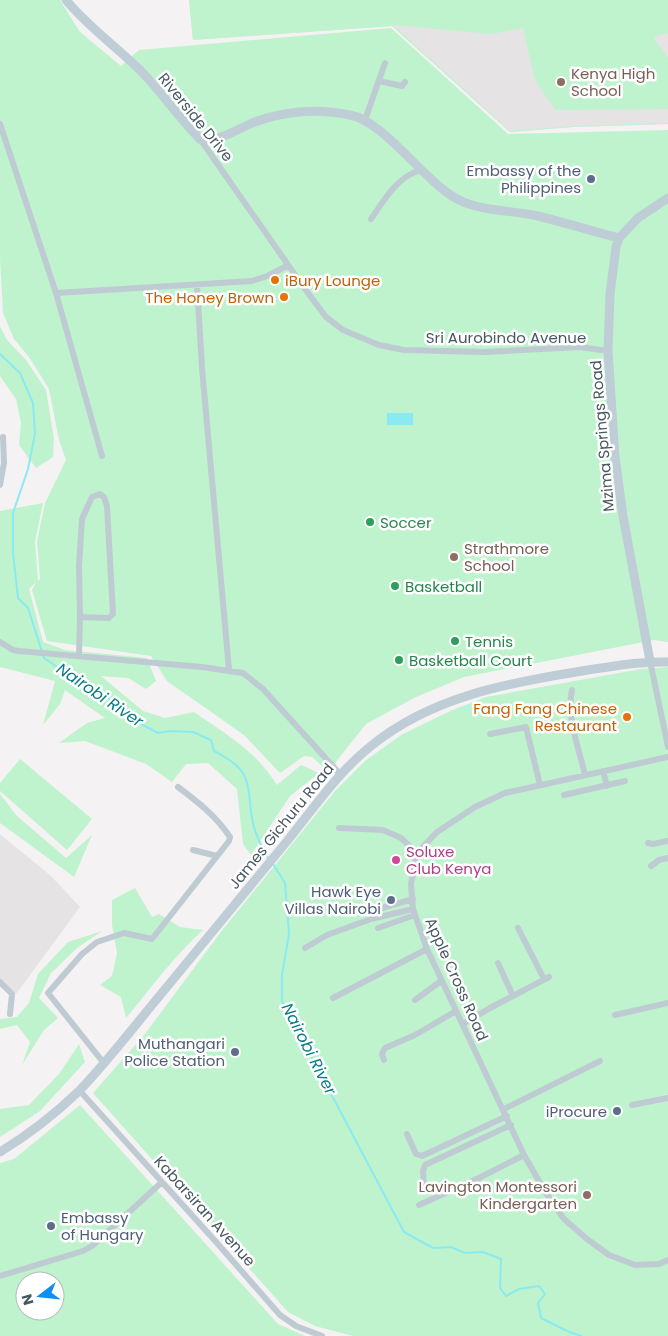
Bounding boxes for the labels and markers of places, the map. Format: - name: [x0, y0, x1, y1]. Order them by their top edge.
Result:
- place label: Kenya High School: [571, 63, 655, 101]
- marker: Kenya High School: [555, 76, 567, 88]
- place label: Embassy of the Philippines: [467, 160, 581, 198]
- marker: Embassy of the Philippines: [585, 173, 597, 185]
- place label: iBury Lounge: [285, 270, 380, 291]
- marker: iBury Lounge: [269, 274, 281, 286]
- place label: The Honey Brown: [145, 287, 274, 308]
- marker: The Honey Brown: [278, 291, 290, 303]
- place label: Soccer: [380, 512, 432, 533]
- marker: Soccer: [364, 516, 376, 528]
- place label: Strathmore School: [464, 538, 549, 576]
- marker: Strathmore School: [448, 551, 460, 563]
- place label: Basketball: [405, 576, 482, 597]
- marker: Basketball: [389, 580, 401, 592]
- place label: Tennis: [465, 631, 513, 652]
- marker: Tennis: [449, 635, 461, 647]
- place label: Basketball Court: [409, 650, 532, 671]
- marker: Basketball Court: [393, 654, 405, 666]
- place label: Fang Fang Chinese Restaurant: [473, 698, 617, 736]
- marker: Fang Fang Chinese Restaurant: [621, 711, 633, 723]
- place label: Soluxe Club Kenya: [406, 841, 492, 879]
- marker: Soluxe Club Kenya: [390, 854, 402, 866]
- place label: Hawk Eye Villas Nairobi: [284, 881, 381, 919]
- marker: Hawk Eye Villas Nairobi: [385, 894, 397, 906]
- place label: Muthangari Police Station: [124, 1033, 225, 1071]
- marker: Muthangari Police Station: [229, 1046, 241, 1058]
- place label: iProcure: [546, 1101, 607, 1122]
- marker: iProcure: [611, 1105, 623, 1117]
- place label: Lavington Montessori Kindergarten: [418, 1176, 577, 1214]
- marker: Lavington Montessori Kindergarten: [581, 1189, 593, 1201]
- place label: Embassy of Hungary: [61, 1207, 144, 1245]
- marker: Embassy of Hungary: [45, 1220, 57, 1232]

